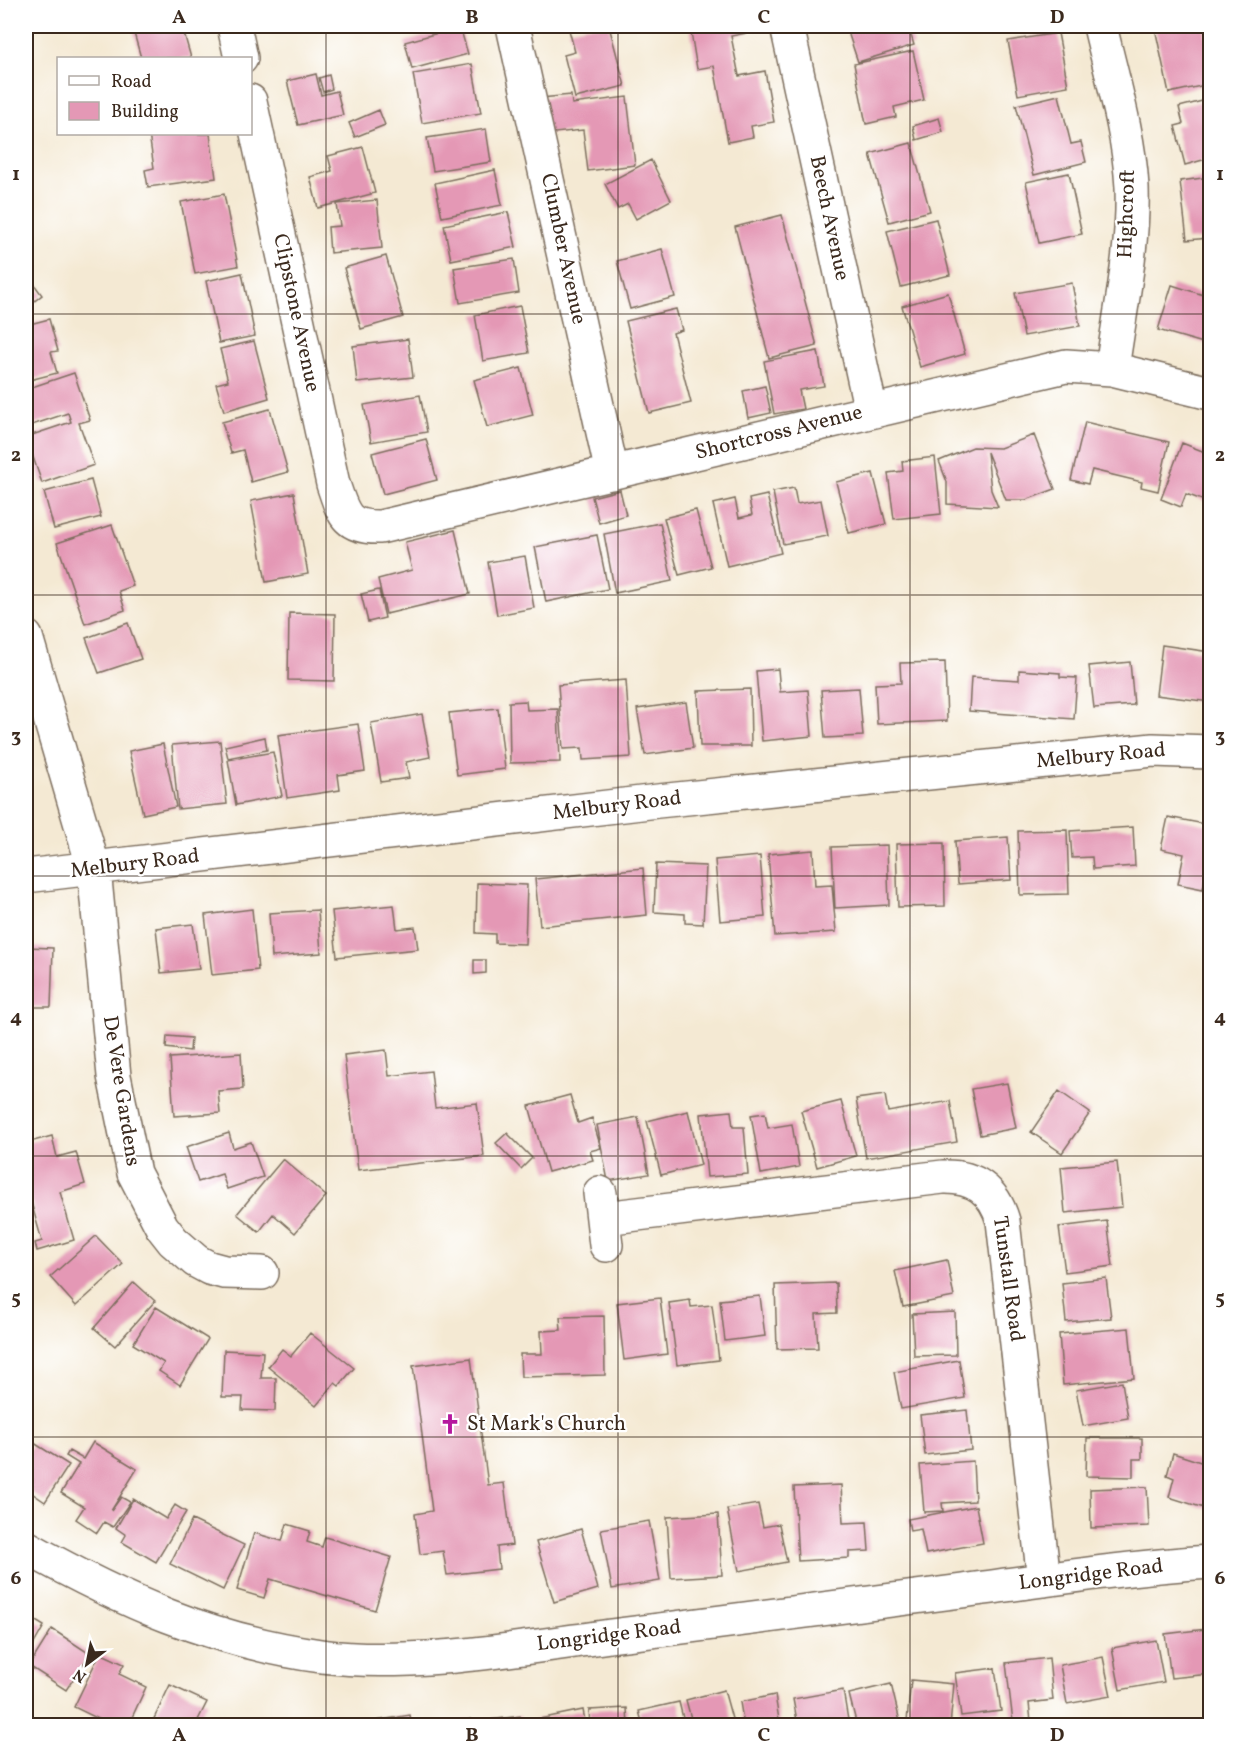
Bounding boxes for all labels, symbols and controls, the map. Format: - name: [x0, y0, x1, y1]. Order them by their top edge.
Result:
- text: A: [172, 4, 186, 32]
- text: B: [465, 4, 479, 32]
- text: C: [758, 4, 771, 32]
- text: D: [1050, 4, 1064, 32]
- legend: [57, 57, 252, 135]
- text: Road: [111, 70, 152, 95]
- text: Building: [111, 100, 179, 125]
- street label: Beech Avenue: [802, 153, 856, 283]
- text: 1: [12, 161, 20, 189]
- text: 1: [1216, 161, 1224, 189]
- street label: Highcroft: [1111, 169, 1143, 259]
- street label: Clumber Avenue: [533, 171, 593, 327]
- street label: Clipstone Avenue: [265, 231, 327, 395]
- street label: Shortcross Avenue: [692, 398, 866, 468]
- text: 2: [11, 442, 21, 470]
- text: 2: [1215, 442, 1225, 470]
- text: 3: [11, 723, 21, 751]
- text: 3: [1215, 723, 1225, 751]
- street label: Melbury Road: [1035, 736, 1167, 776]
- street label: Melbury Road: [551, 784, 683, 828]
- street label: Melbury Road: [69, 842, 201, 886]
- text: 4: [10, 1004, 22, 1032]
- text: 4: [1214, 1004, 1226, 1032]
- street label: De Vere Gardens: [95, 1014, 147, 1168]
- street label: Tunstall Road: [985, 1214, 1031, 1344]
- text: 5: [11, 1285, 21, 1313]
- text: 5: [1215, 1285, 1225, 1313]
- place label: St Mark's Church: [467, 1410, 626, 1439]
- church icon: St Mark's Church: [438, 1412, 462, 1436]
- street label: Longridge Road: [1017, 1552, 1165, 1598]
- text: 6: [11, 1565, 22, 1593]
- text: 6: [1215, 1565, 1226, 1593]
- street label: Longridge Road: [535, 1613, 683, 1659]
- north arrow: [57, 1634, 117, 1694]
- text: N: [69, 1662, 91, 1687]
- text: A: [172, 1722, 186, 1750]
- text: B: [465, 1722, 479, 1750]
- text: C: [758, 1722, 771, 1750]
- text: D: [1050, 1722, 1064, 1750]

